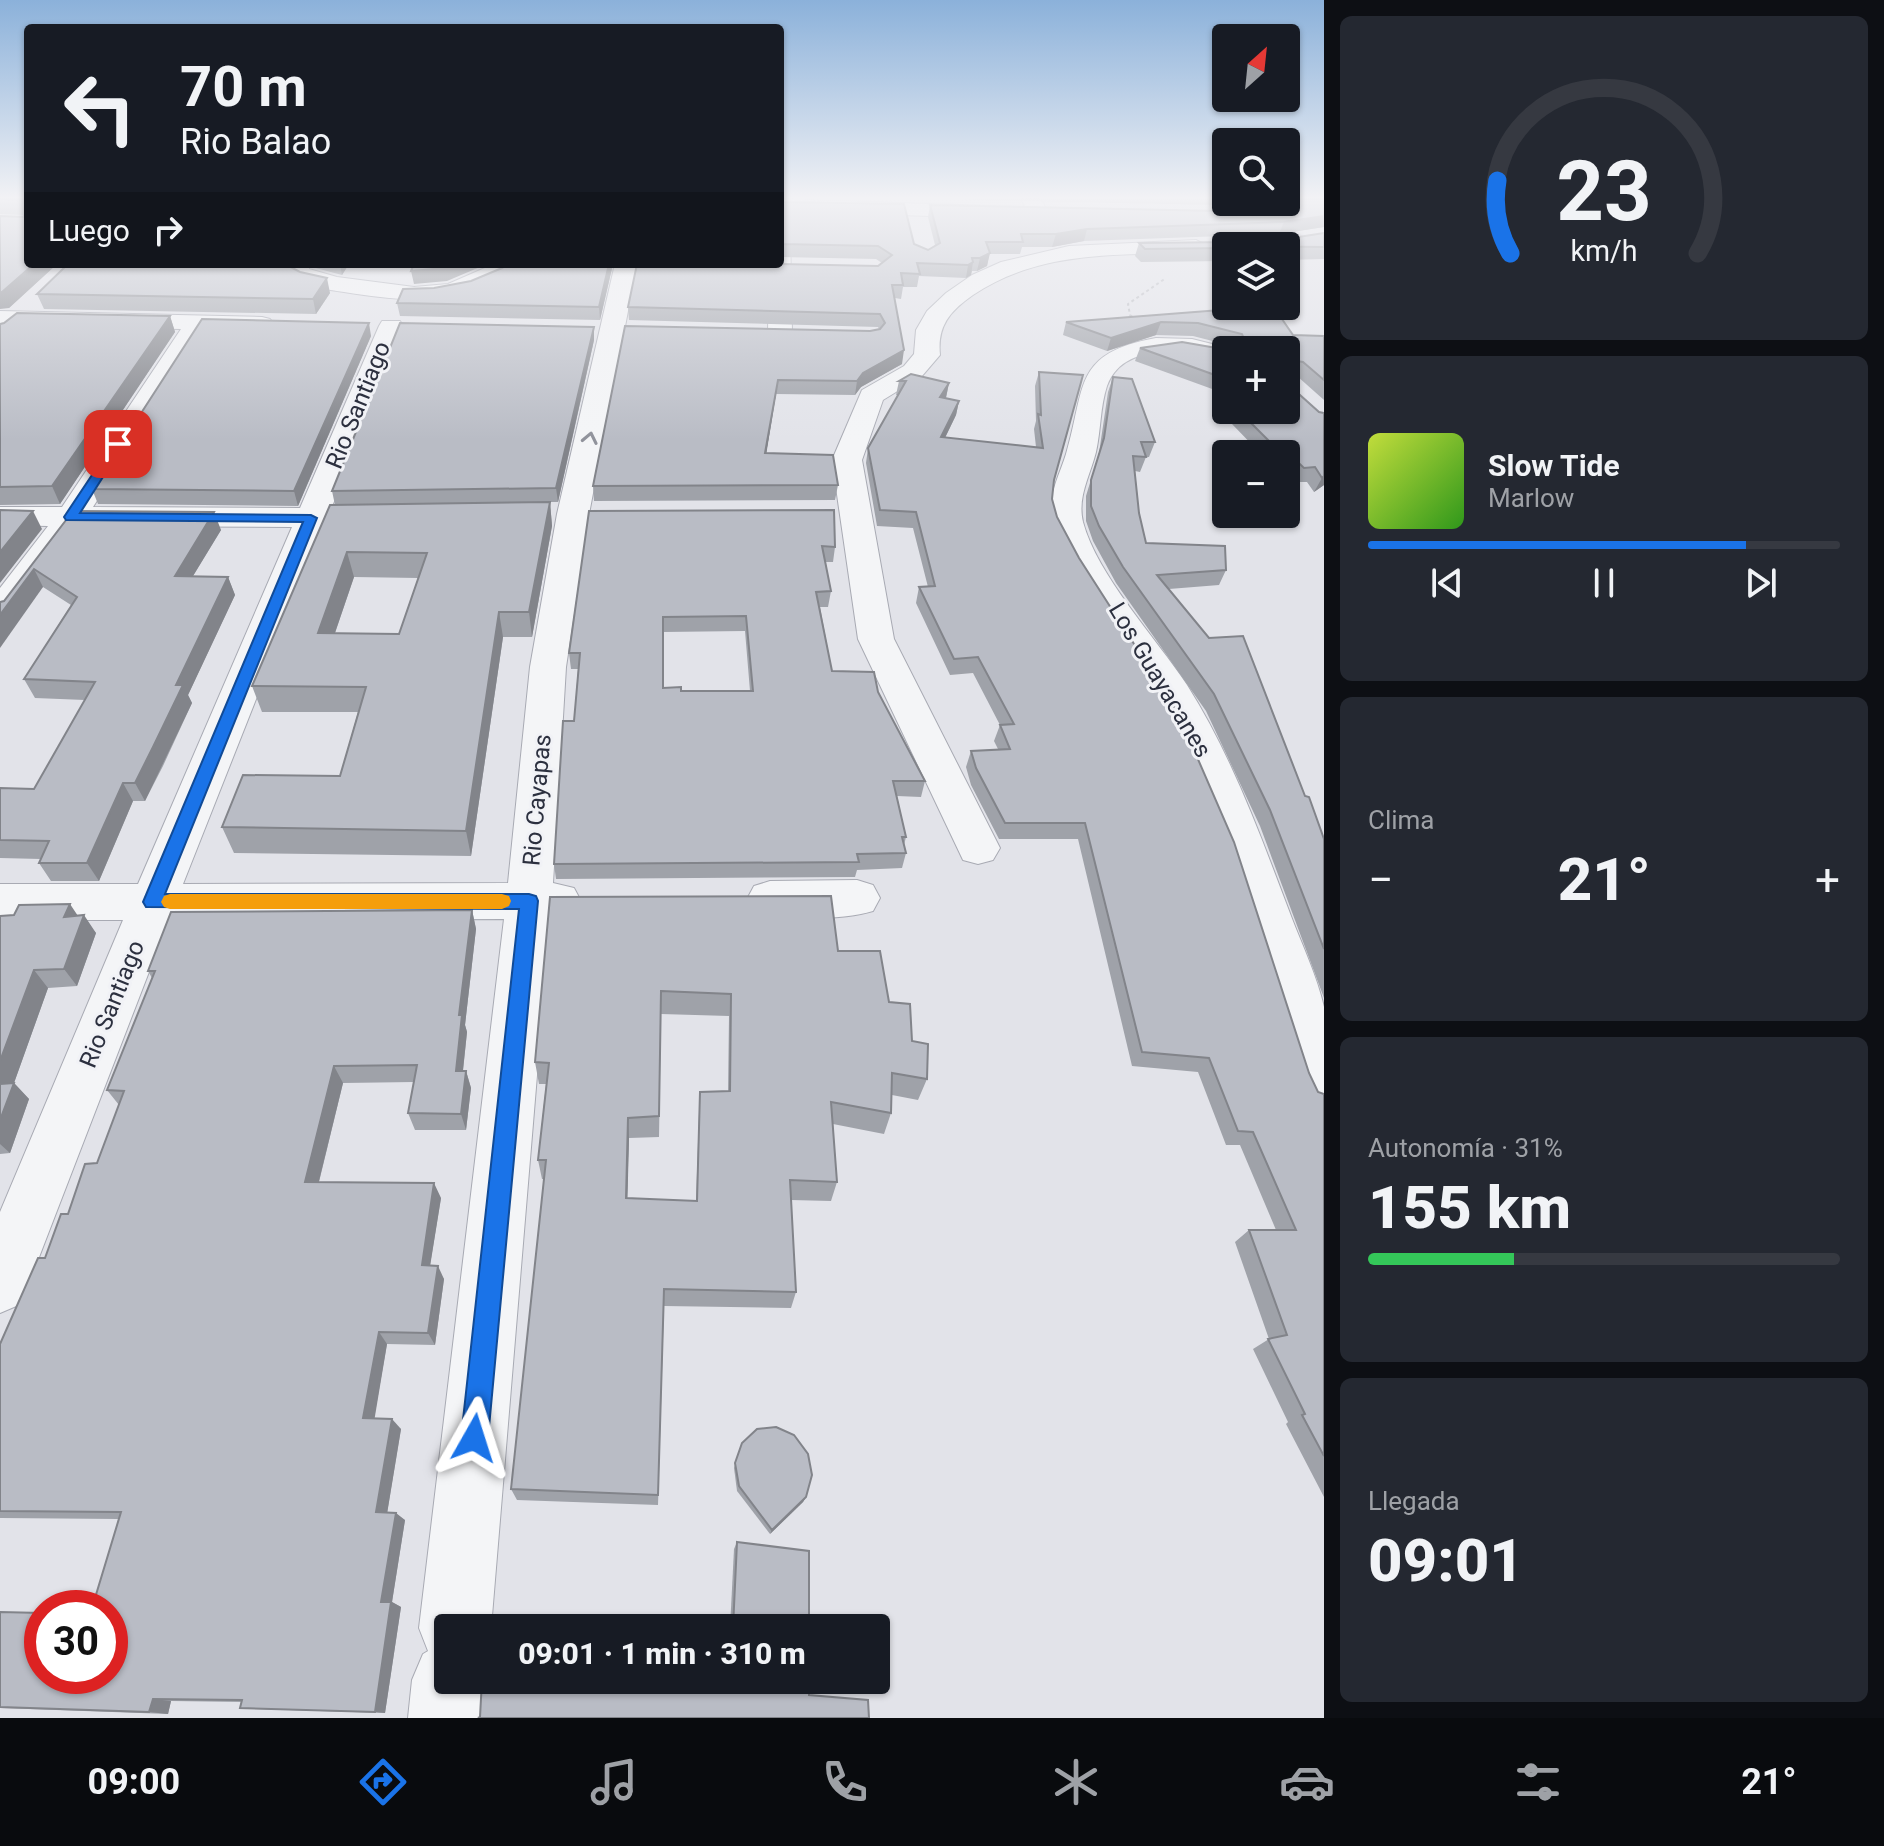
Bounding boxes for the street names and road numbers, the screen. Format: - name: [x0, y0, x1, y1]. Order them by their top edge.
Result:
- street label: Rio Santiago: [320, 337, 396, 473]
- street label: Los Guayacanes: [1103, 598, 1217, 762]
- street label: Rio Cayapas: [517, 733, 557, 867]
- street label: Rio Santiago: [74, 936, 150, 1072]

